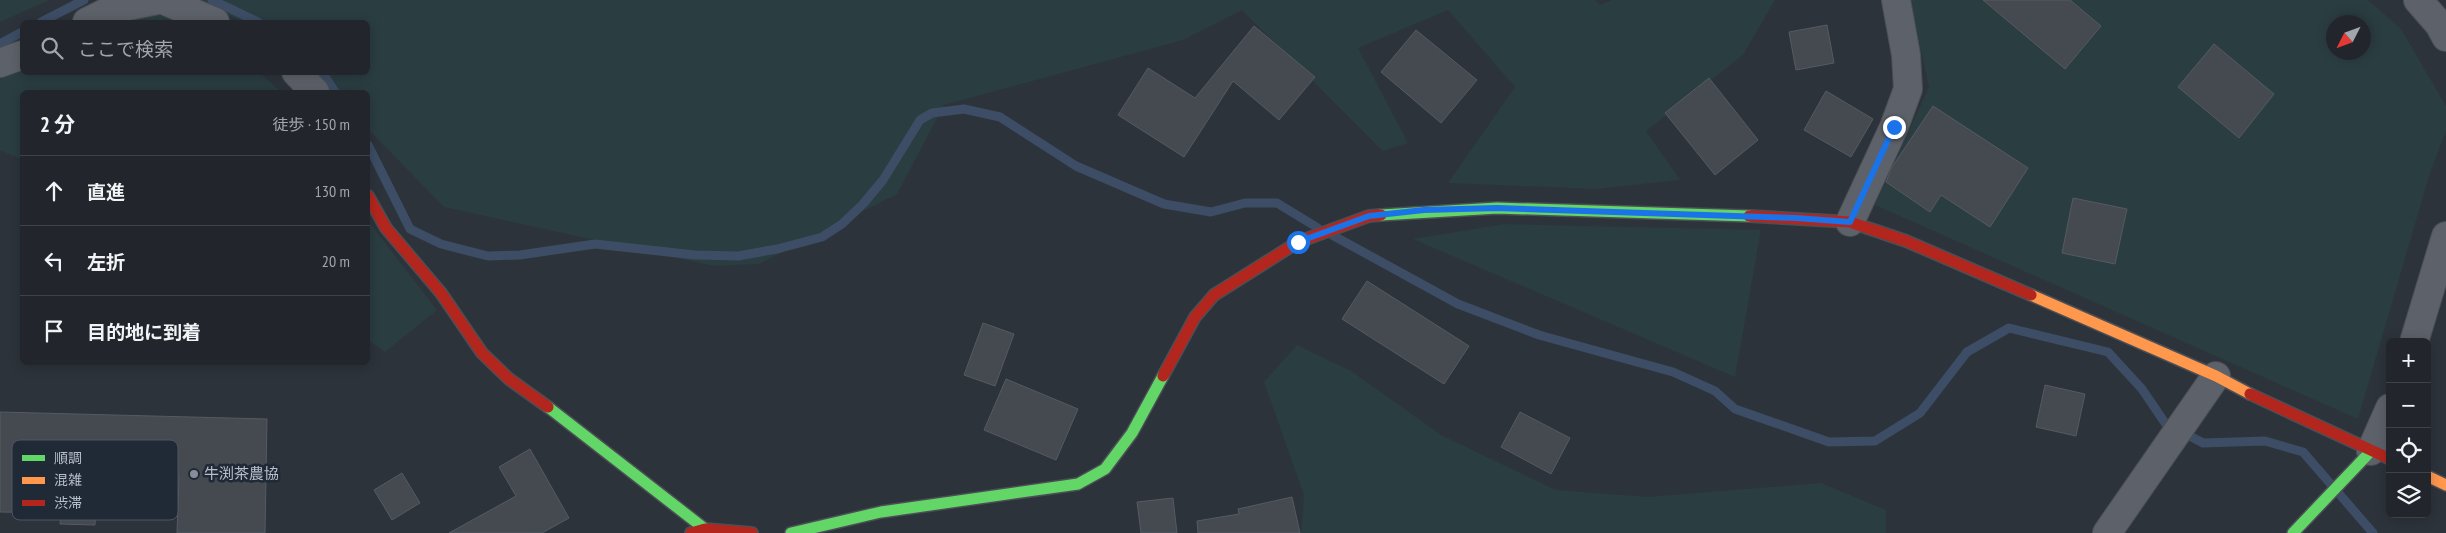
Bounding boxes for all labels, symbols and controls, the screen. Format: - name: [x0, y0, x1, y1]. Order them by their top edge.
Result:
- north arrow: [2326, 15, 2371, 60]
- search box: [20, 20, 370, 75]
- icon: search: [38, 34, 66, 62]
- text: ここで検索: [78, 37, 173, 61]
- text: 2 分: [40, 111, 75, 138]
- text: 徒歩 · 150 m: [272, 114, 350, 134]
- route end: [1883, 116, 1906, 139]
- icon: ahead: [40, 177, 68, 205]
- text: 直進: [87, 180, 125, 204]
- text: 130 m: [315, 181, 350, 201]
- route start: [1287, 231, 1310, 254]
- icon: left: [40, 247, 68, 275]
- text: 左折: [87, 250, 125, 274]
- text: 20 m: [322, 251, 350, 271]
- icon: arrive: [40, 317, 68, 345]
- text: 目的地に到着: [87, 320, 201, 344]
- map controls: [2386, 338, 2431, 518]
- button: +: [2386, 338, 2431, 383]
- button: −: [2386, 383, 2431, 428]
- button: locate: [2386, 428, 2431, 473]
- legend: [12, 440, 178, 520]
- text: 順調: [54, 449, 82, 467]
- place label: 牛渕茶農協: [204, 464, 279, 483]
- marker: 牛渕茶農協: [188, 468, 200, 480]
- text: 混雑: [54, 471, 82, 489]
- button: layers: [2386, 473, 2431, 518]
- text: 渋滞: [54, 494, 82, 512]

